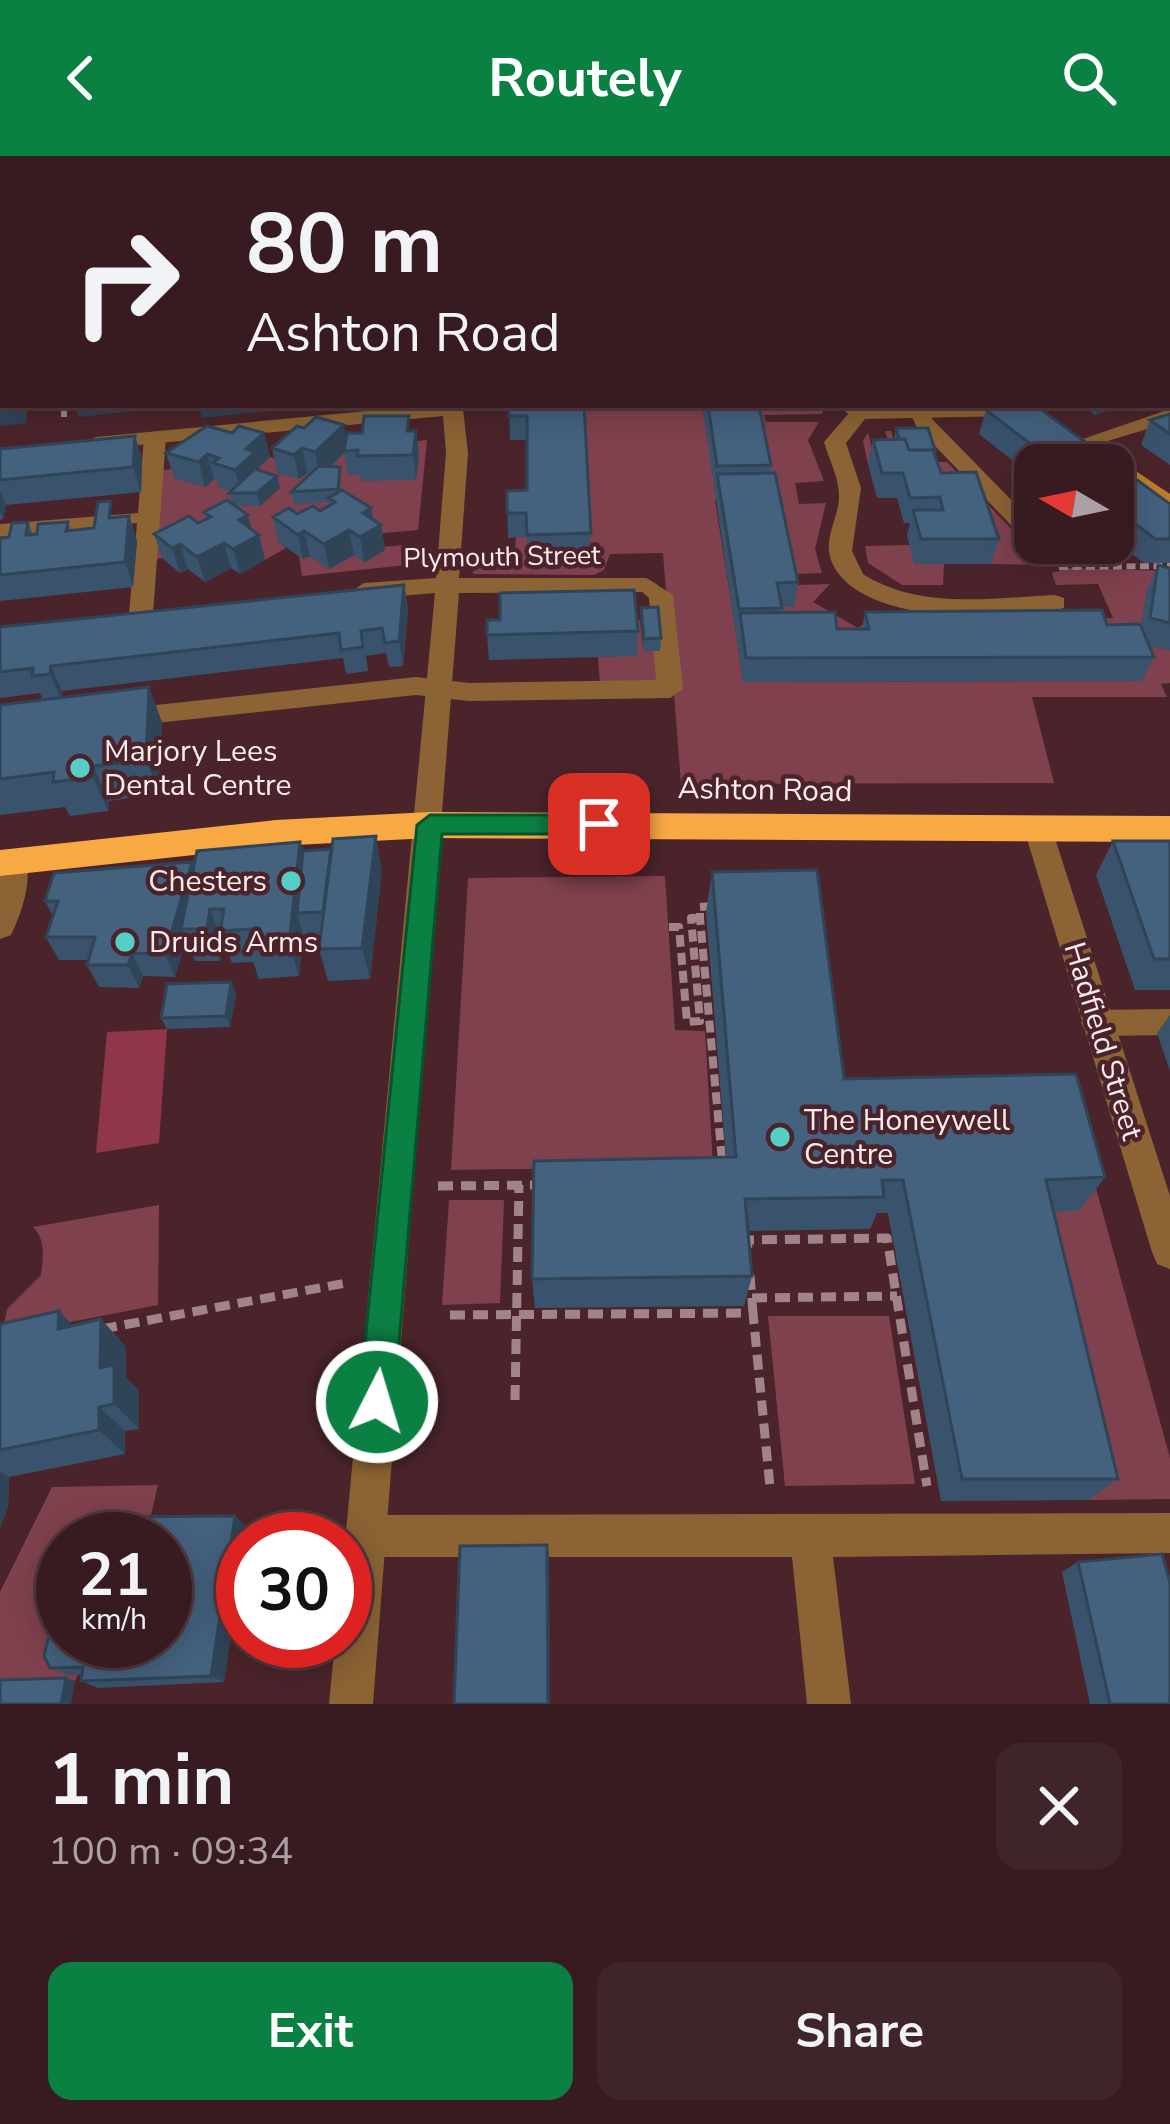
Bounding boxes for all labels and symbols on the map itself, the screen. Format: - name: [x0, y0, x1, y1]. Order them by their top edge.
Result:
- north arrow: [1014, 444, 1134, 564]
- street label: Plymouth Street: [403, 537, 602, 577]
- place label: Marjory Lees Dental Centre: [104, 731, 291, 806]
- marker: Marjory Lees Dental Centre: [67, 755, 93, 781]
- street label: Ashton Road: [677, 768, 853, 812]
- pin: [548, 773, 650, 875]
- place label: Chesters: [148, 861, 267, 902]
- marker: Chesters: [278, 868, 304, 894]
- place label: Druids Arms: [149, 922, 318, 963]
- marker: Druids Arms: [112, 929, 138, 955]
- street label: Hadfield Street: [1053, 937, 1153, 1145]
- place label: The Honeywell Centre: [804, 1100, 1010, 1175]
- marker: The Honeywell Centre: [767, 1124, 793, 1150]
- position arrow: [314, 1339, 440, 1465]
- speed limit sign: 30: [216, 1512, 372, 1668]

